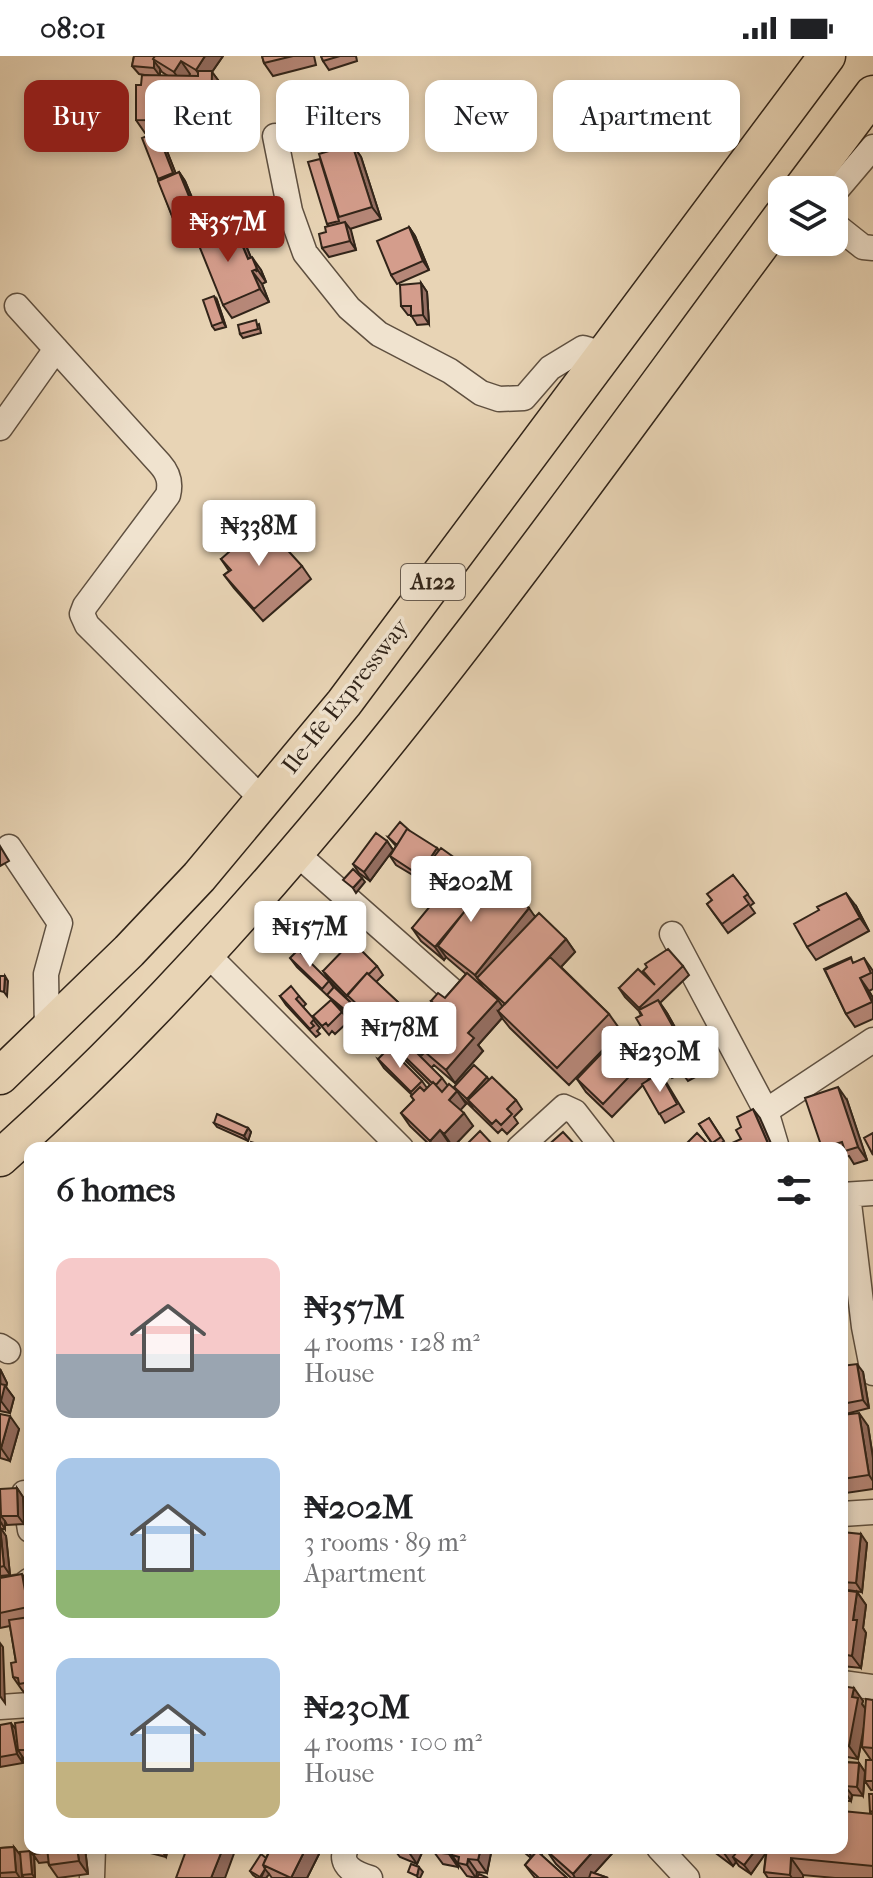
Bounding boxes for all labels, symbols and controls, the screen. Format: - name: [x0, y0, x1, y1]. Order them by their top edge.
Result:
- text: 08:01: [40, 11, 106, 46]
- chip: Buy: [24, 80, 129, 152]
- chip: Rent: [145, 80, 260, 152]
- chip: Filters: [276, 80, 409, 152]
- chip: New: [425, 80, 537, 152]
- chip: Apartment: [553, 80, 740, 152]
- map controls: [768, 176, 848, 256]
- button: layers: [768, 176, 848, 256]
- pin: ₦357M: [172, 196, 284, 264]
- text: ₦357M: [189, 206, 267, 237]
- pin: ₦338M: [203, 500, 315, 568]
- text: ₦338M: [221, 510, 297, 541]
- road number: A122: [401, 564, 465, 600]
- street label: Ile-Ife Expressway: [276, 612, 415, 779]
- pin: ₦202M: [415, 856, 527, 924]
- text: ₦202M: [429, 866, 513, 897]
- pin: ₦157M: [254, 901, 366, 969]
- text: ₦157M: [272, 911, 348, 942]
- pin: ₦178M: [344, 1002, 456, 1070]
- text: ₦178M: [361, 1012, 439, 1043]
- pin: ₦230M: [604, 1026, 716, 1094]
- text: ₦230M: [620, 1036, 700, 1067]
- icon: filters: [772, 1168, 816, 1212]
- text: 6 homes: [56, 1170, 175, 1210]
- text: ₦357M: [304, 1287, 405, 1327]
- icon: home: [120, 1290, 216, 1386]
- text: 4 rooms · 128 m²: [304, 1327, 480, 1358]
- text: House: [304, 1358, 374, 1389]
- text: ₦202M: [304, 1487, 413, 1527]
- icon: home: [120, 1490, 216, 1586]
- text: 3 rooms · 89 m²: [304, 1527, 466, 1558]
- text: Apartment: [304, 1558, 426, 1589]
- text: ₦230M: [304, 1687, 410, 1727]
- icon: home: [120, 1690, 216, 1786]
- text: 4 rooms · 100 m²: [304, 1727, 482, 1758]
- text: House: [304, 1758, 374, 1789]

